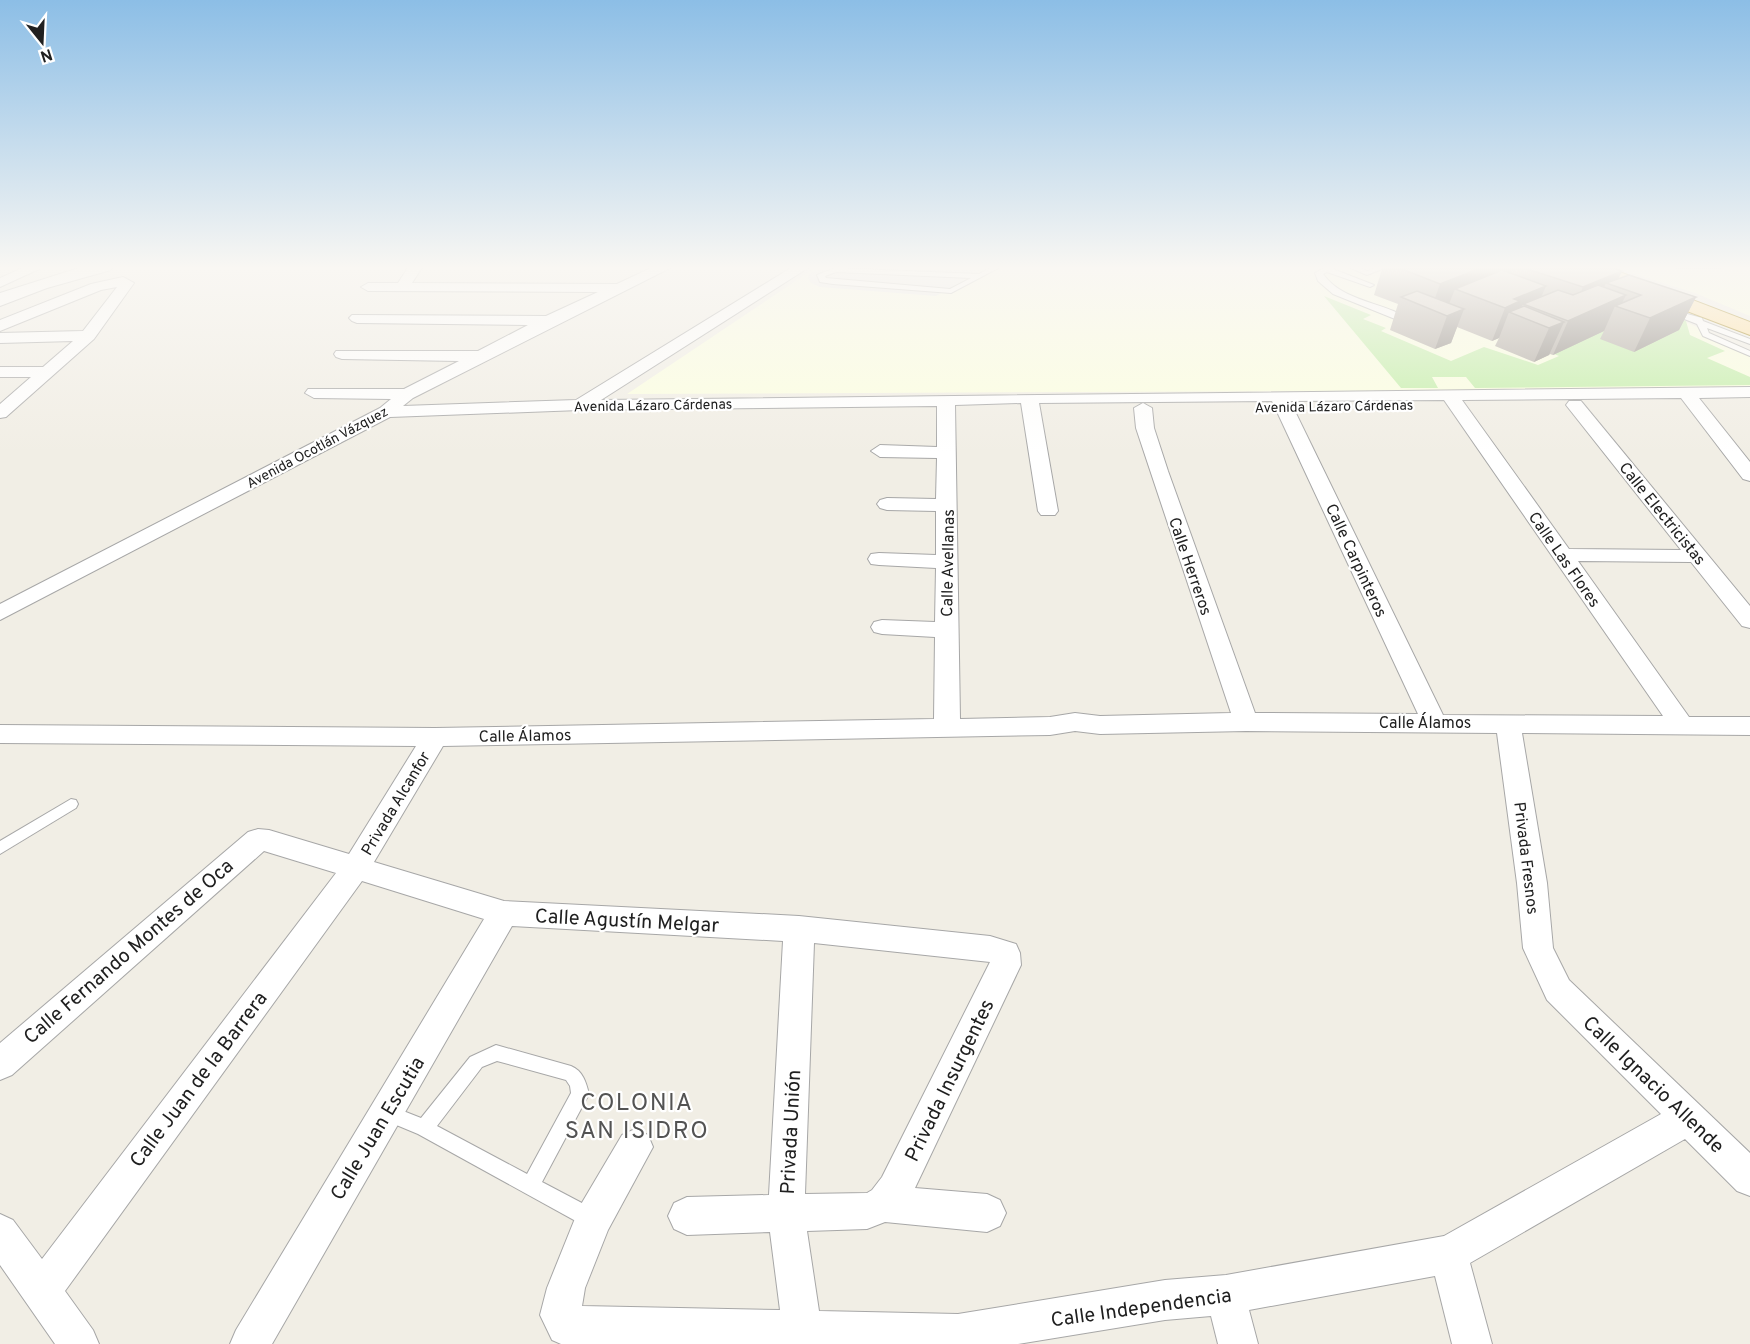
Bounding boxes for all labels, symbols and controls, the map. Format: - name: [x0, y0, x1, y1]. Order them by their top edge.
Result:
- north arrow: [12, 12, 72, 72]
- text: N: [37, 43, 55, 66]
- street label: Avenida Lázaro Cárdenas: [574, 397, 732, 416]
- street label: Avenida Lázaro Cárdenas: [1255, 398, 1413, 417]
- street label: Avenida Ocotlán Vázquez: [244, 404, 391, 493]
- street label: Calle Electricistas: [1614, 459, 1709, 570]
- street label: Calle Carpinteros: [1320, 501, 1390, 621]
- street label: Calle Avellanas: [938, 509, 960, 617]
- street label: Calle Las Flores: [1523, 509, 1604, 612]
- street label: Calle Herreros: [1163, 515, 1215, 618]
- street label: Calle Álamos: [1379, 712, 1471, 734]
- street label: Calle Álamos: [479, 724, 572, 748]
- street label: Privada Alcanfor: [358, 748, 436, 860]
- street label: Privada Fresnos: [1508, 801, 1542, 916]
- street label: Calle Fernando Montes de Oca: [19, 854, 240, 1051]
- street label: Calle Agustín Melgar: [534, 904, 720, 940]
- street label: Calle Juan de la Barrera: [125, 987, 274, 1173]
- street label: Privada Insurgentes: [900, 995, 1001, 1166]
- street label: Calle Ignacio Allende: [1576, 1011, 1729, 1160]
- street label: Calle Juan Escutia: [326, 1052, 432, 1206]
- street label: Privada Unión: [776, 1069, 808, 1195]
- district label: COLONIA SAN ISIDRO: [565, 1089, 709, 1147]
- street label: Calle Independencia: [1049, 1283, 1233, 1335]

